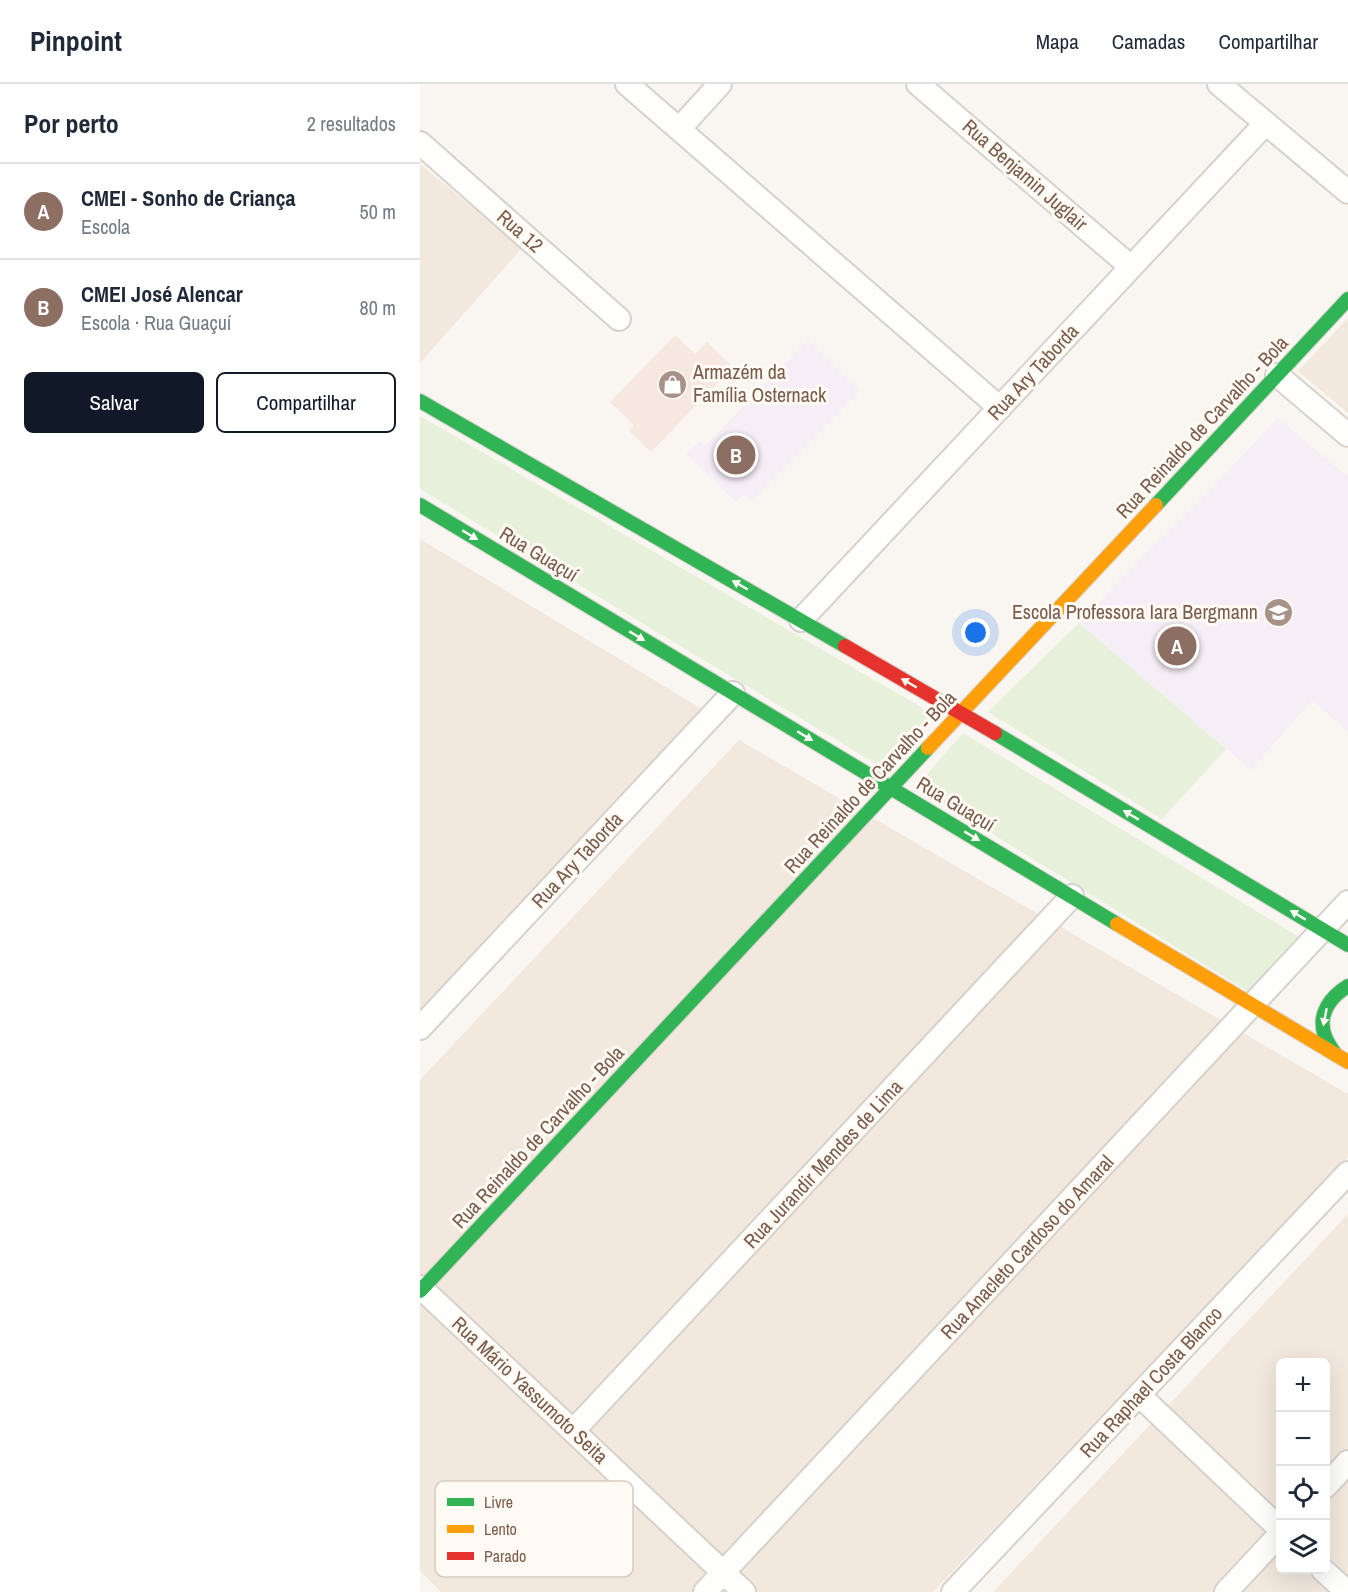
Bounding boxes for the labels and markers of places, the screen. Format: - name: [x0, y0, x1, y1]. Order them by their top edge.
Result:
- place label: Armazém da Família Osternack: [692, 358, 827, 408]
- shop icon: Armazém da Família Osternack: [656, 368, 688, 400]
- pin: B: [716, 432, 756, 478]
- school or university icon: Escola Professora Iara Bergmann: [1263, 596, 1295, 628]
- place label: Escola Professora Iara Bergmann: [1012, 598, 1258, 625]
- pin: A: [1158, 624, 1197, 668]

